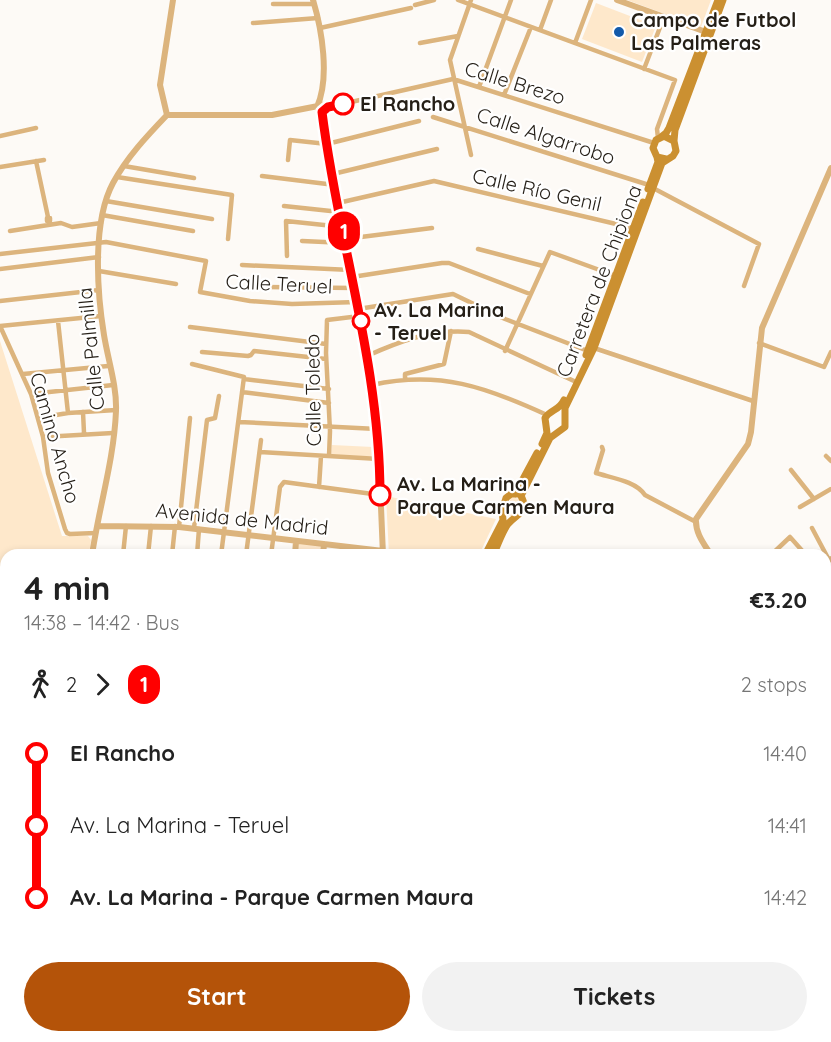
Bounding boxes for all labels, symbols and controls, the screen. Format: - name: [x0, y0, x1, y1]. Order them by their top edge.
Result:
- place label: Campo de Futbol Las Palmeras: [631, 7, 796, 55]
- marker: Campo de Futbol Las Palmeras: [612, 25, 626, 39]
- street label: Calle Brezo: [462, 55, 569, 110]
- place label: El Rancho: [360, 91, 455, 116]
- marker: El Rancho: [332, 93, 354, 115]
- street label: Calle Algarrobo: [474, 101, 619, 170]
- street label: Calle Río Genil: [470, 163, 604, 217]
- street label: Carretera de Chipiona: [550, 181, 647, 381]
- line badge: 1: [324, 212, 364, 250]
- text: 1: [340, 218, 348, 244]
- street label: Calle Teruel: [225, 268, 333, 299]
- street label: Calle Palmilla: [72, 286, 109, 412]
- place label: Av. La Marina - Teruel: [374, 297, 504, 345]
- marker: Av. La Marina - Teruel: [352, 312, 370, 330]
- street label: Calle Toledo: [299, 333, 326, 447]
- street label: Camino Ancho: [25, 369, 86, 506]
- place label: Av. La Marina - Parque Carmen Maura: [397, 471, 614, 519]
- marker: Av. La Marina - Parque Carmen Maura: [369, 484, 391, 506]
- street label: Avenida de Madrid: [154, 497, 330, 540]
- text: 4 min: [24, 567, 111, 608]
- text: €3.20: [750, 586, 807, 614]
- text: 14:38 – 14:42 · Bus: [24, 610, 179, 635]
- icon: walk: [24, 668, 57, 701]
- icon: forward: [86, 668, 119, 701]
- text: 1: [140, 671, 148, 697]
- text: 2: [66, 672, 77, 697]
- text: 2 stops: [741, 672, 807, 697]
- text: El Rancho: [70, 739, 175, 767]
- text: 14:40: [763, 741, 807, 766]
- text: Av. La Marina - Teruel: [70, 811, 289, 839]
- text: 14:41: [768, 813, 807, 838]
- text: Av. La Marina - Parque Carmen Maura: [70, 883, 474, 911]
- text: 14:42: [764, 885, 807, 910]
- button: Start: [24, 962, 410, 1031]
- button: Tickets: [422, 962, 807, 1031]

